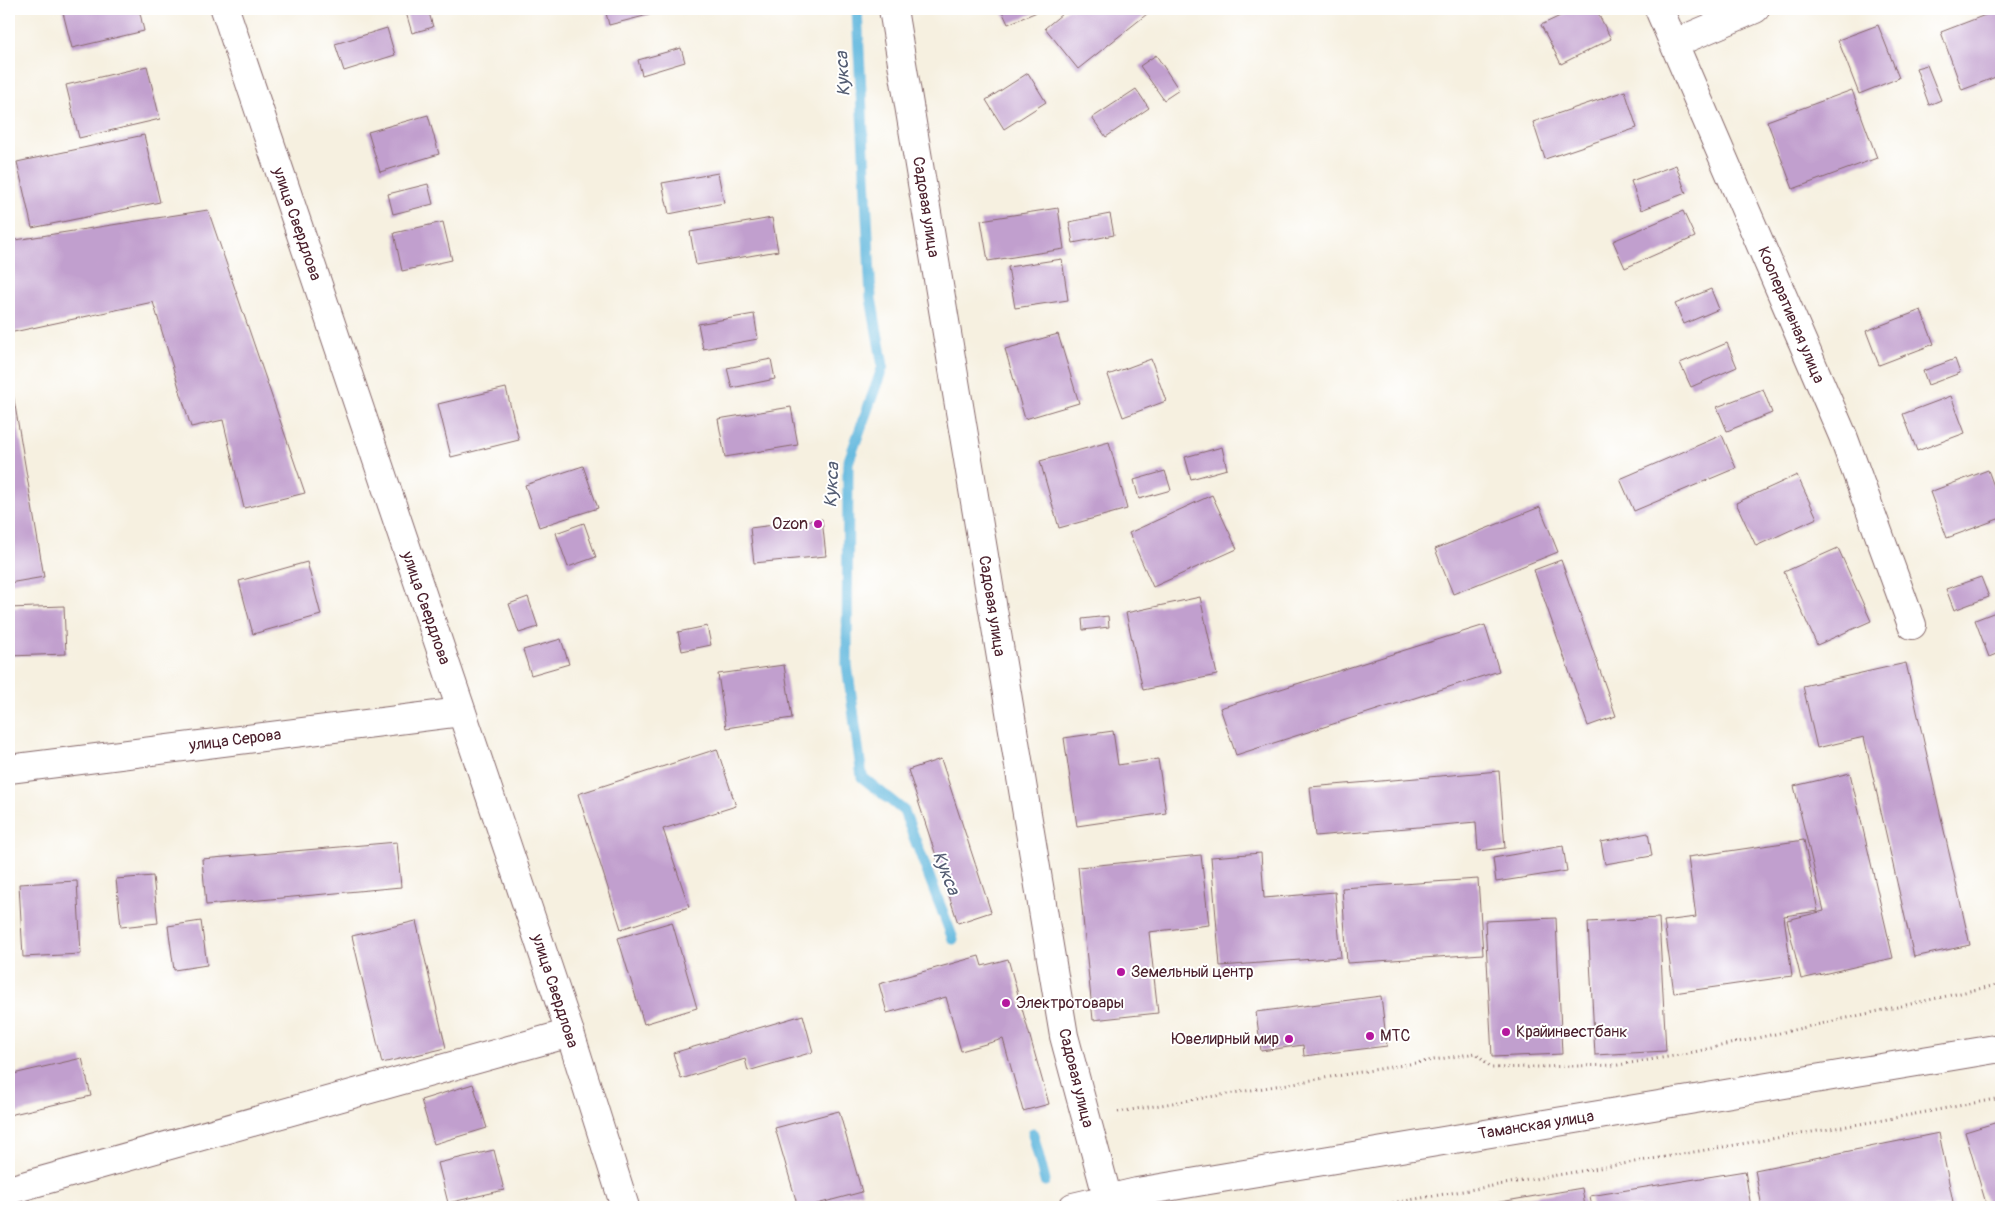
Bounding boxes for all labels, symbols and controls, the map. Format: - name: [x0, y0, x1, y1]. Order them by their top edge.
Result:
- water label: Кукса: [830, 49, 856, 97]
- street label: Садовая улица: [908, 155, 944, 259]
- street label: улица Свердлова: [268, 164, 326, 283]
- street label: Кооперативная улица: [1753, 244, 1829, 386]
- water label: Кукса: [819, 460, 845, 508]
- place label: Ozon: [772, 514, 808, 534]
- marker: Ozon: [812, 518, 824, 530]
- street label: улица Свердлова: [397, 548, 455, 667]
- street label: Садовая улица: [974, 554, 1010, 658]
- street label: улица Серова: [187, 724, 282, 756]
- water label: Кукса: [927, 848, 965, 900]
- street label: улица Свердлова: [527, 931, 583, 1050]
- place label: Земельный центр: [1131, 962, 1254, 982]
- marker: Земельный центр: [1115, 966, 1127, 978]
- place label: Электротовары: [1016, 993, 1124, 1013]
- marker: Электротовары: [1000, 997, 1012, 1009]
- place label: Крайинвестбанк: [1516, 1022, 1627, 1042]
- street label: Садовая улица: [1054, 1026, 1098, 1130]
- place label: МТС: [1380, 1026, 1410, 1046]
- marker: Крайинвестбанк: [1500, 1026, 1512, 1038]
- place label: Ювелирный мир: [1172, 1029, 1279, 1049]
- marker: МТС: [1364, 1030, 1376, 1042]
- marker: Ювелирный мир: [1283, 1033, 1295, 1045]
- street label: Таманская улица: [1477, 1106, 1595, 1144]

